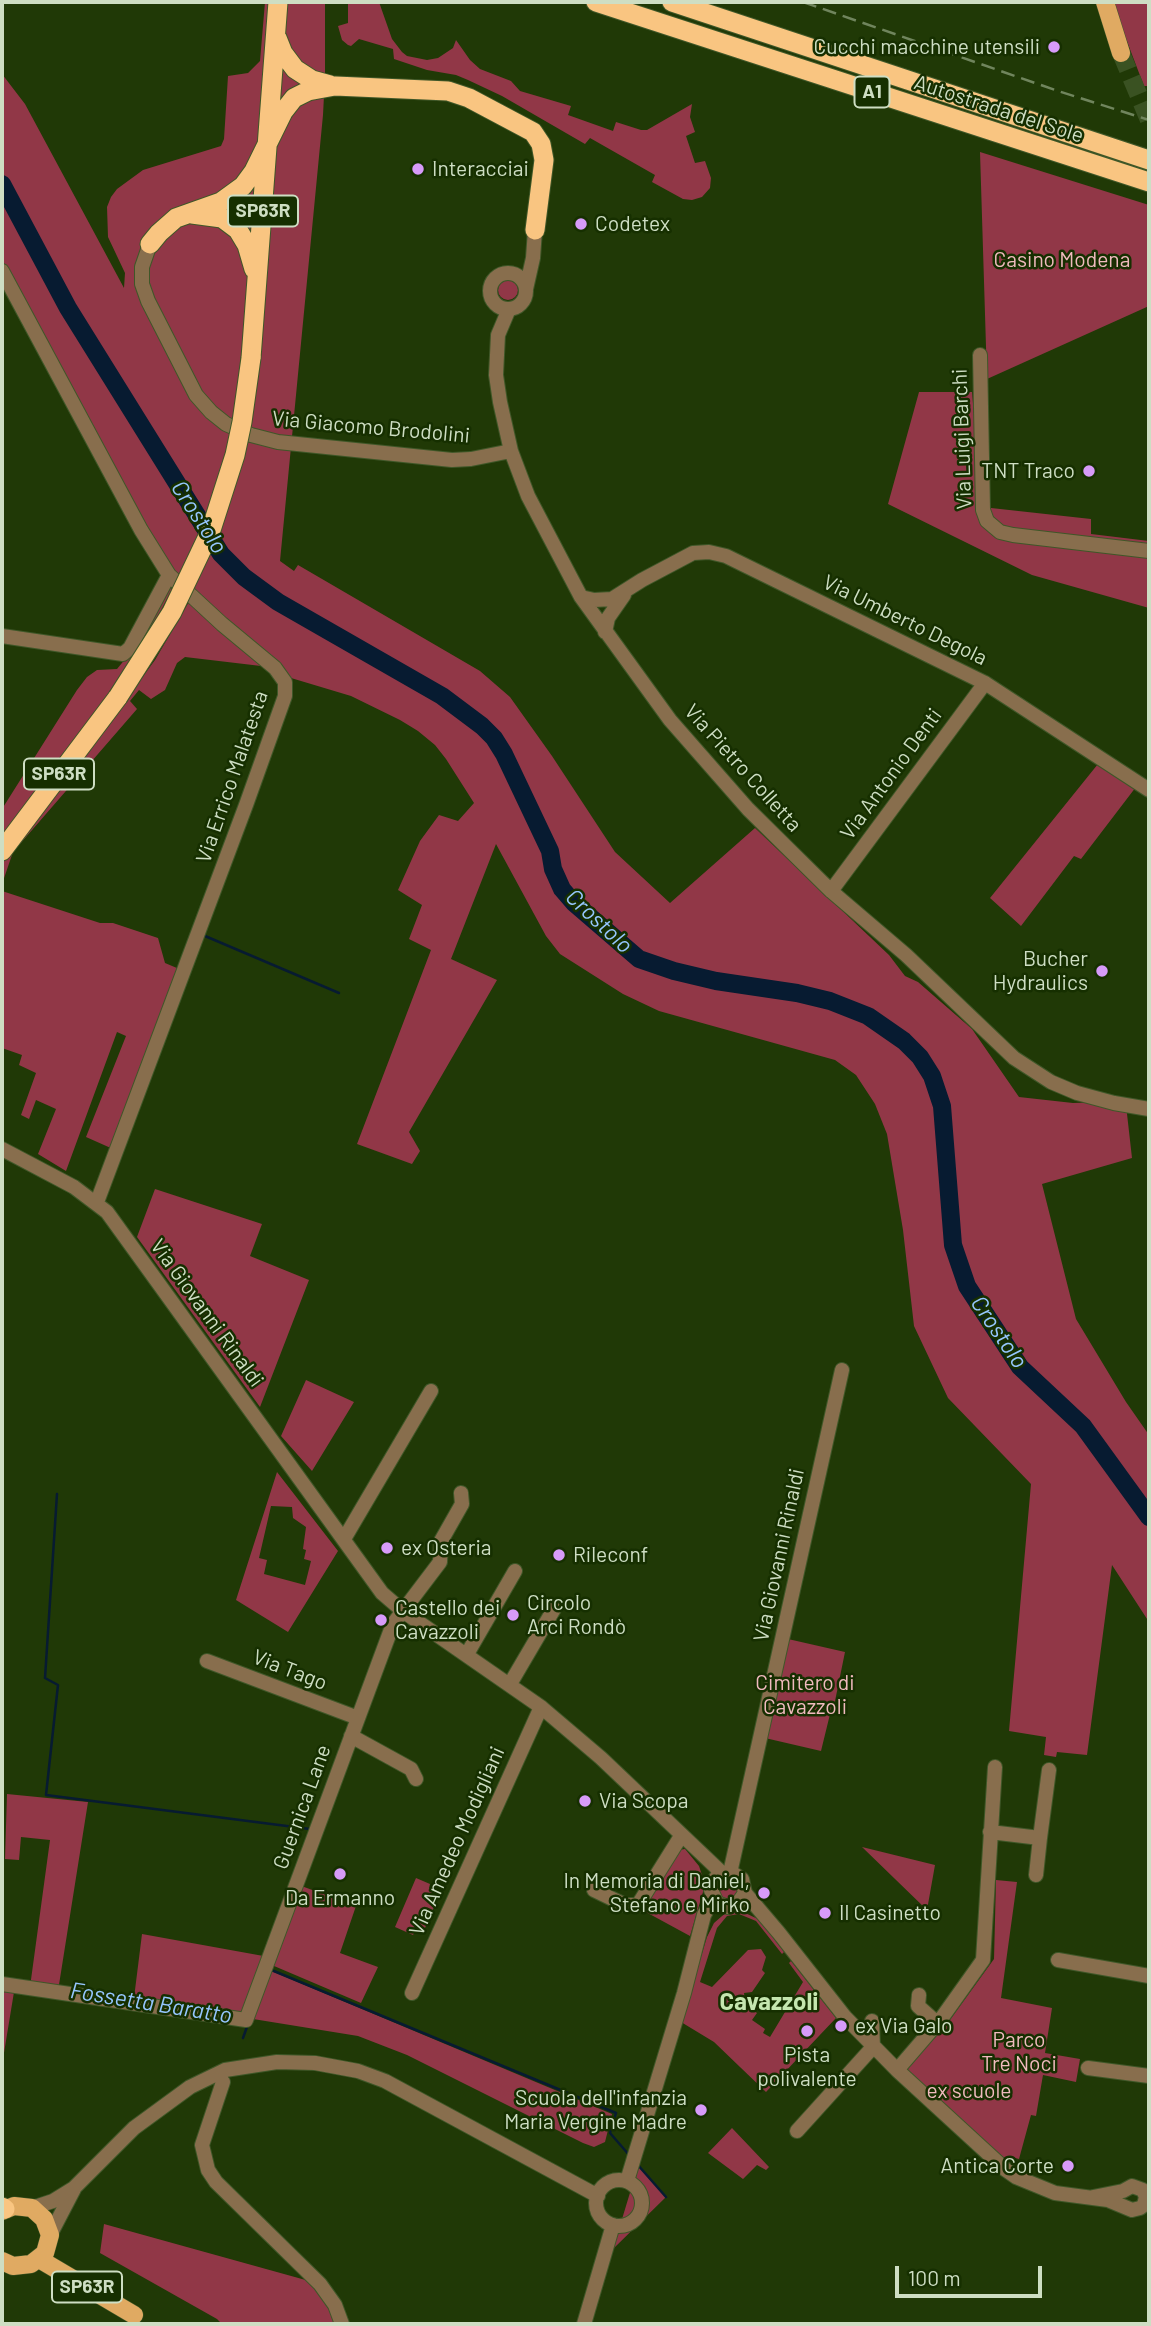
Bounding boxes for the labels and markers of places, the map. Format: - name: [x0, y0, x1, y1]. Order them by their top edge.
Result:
- place label: Cucchi macchine utensili: [813, 34, 1040, 60]
- marker: Cucchi macchine utensili: [1046, 39, 1062, 55]
- place label: Interacciai: [432, 156, 529, 182]
- marker: Interacciai: [410, 161, 426, 177]
- place label: Codetex: [595, 211, 670, 237]
- marker: Codetex: [573, 216, 589, 232]
- place label: TNT Traco: [981, 458, 1075, 484]
- marker: TNT Traco: [1081, 463, 1097, 479]
- place label: Bucher Hydraulics: [993, 946, 1088, 996]
- marker: Bucher Hydraulics: [1094, 963, 1110, 979]
- place label: ex Osteria: [401, 1535, 492, 1561]
- marker: ex Osteria: [379, 1540, 395, 1556]
- place label: Rileconf: [573, 1542, 648, 1568]
- marker: Rileconf: [551, 1547, 567, 1563]
- place label: Circolo Arci Rondò: [527, 1590, 626, 1640]
- place label: Castello dei Cavazzoli: [395, 1595, 500, 1645]
- marker: Circolo Arci Rondò: [505, 1607, 521, 1623]
- marker: Castello dei Cavazzoli: [373, 1612, 389, 1628]
- place label: Via Scopa: [599, 1788, 689, 1814]
- marker: Via Scopa: [577, 1793, 593, 1809]
- marker: Da Ermanno: [332, 1866, 348, 1882]
- place label: In Memoria di Daniel, Stefano e Mirko: [563, 1868, 750, 1918]
- place label: Da Ermanno: [285, 1885, 395, 1911]
- marker: In Memoria di Daniel, Stefano e Mirko: [756, 1885, 772, 1901]
- place label: Il Casinetto: [839, 1900, 941, 1926]
- marker: Il Casinetto: [817, 1905, 833, 1921]
- place label: ex Via Galo: [855, 2013, 953, 2039]
- marker: ex Via Galo: [833, 2018, 849, 2034]
- marker: Pista polivalente: [799, 2023, 815, 2039]
- place label: Pista polivalente: [757, 2042, 857, 2092]
- place label: Scuola dell'infanzia Maria Vergine Madre: [504, 2085, 687, 2135]
- marker: Scuola dell'infanzia Maria Vergine Madre: [693, 2102, 709, 2118]
- place label: Antica Corte: [940, 2153, 1054, 2179]
- marker: Antica Corte: [1060, 2158, 1076, 2174]

